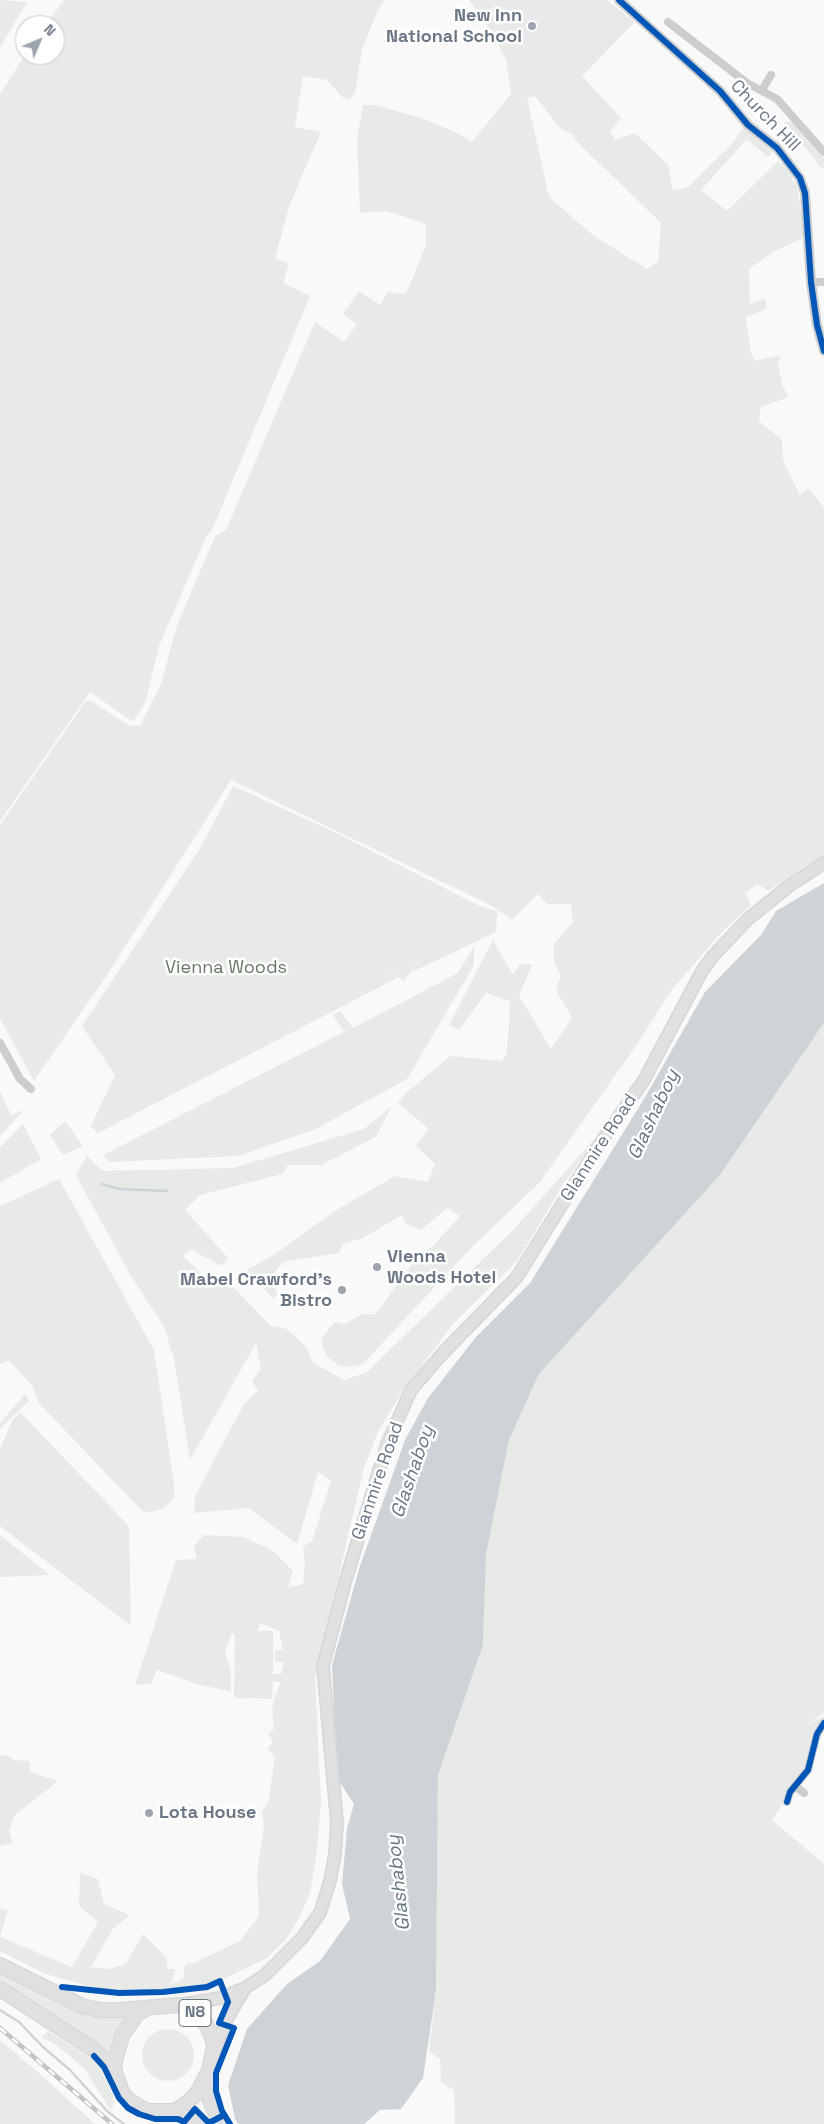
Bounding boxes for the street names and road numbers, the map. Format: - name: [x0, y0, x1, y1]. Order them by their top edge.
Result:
- street label: Church Hill: [725, 76, 805, 156]
- street label: Glanmire Road: [556, 1090, 642, 1206]
- street label: Glanmire Road: [348, 1419, 408, 1543]
- road number: N8: [179, 2000, 211, 2026]

